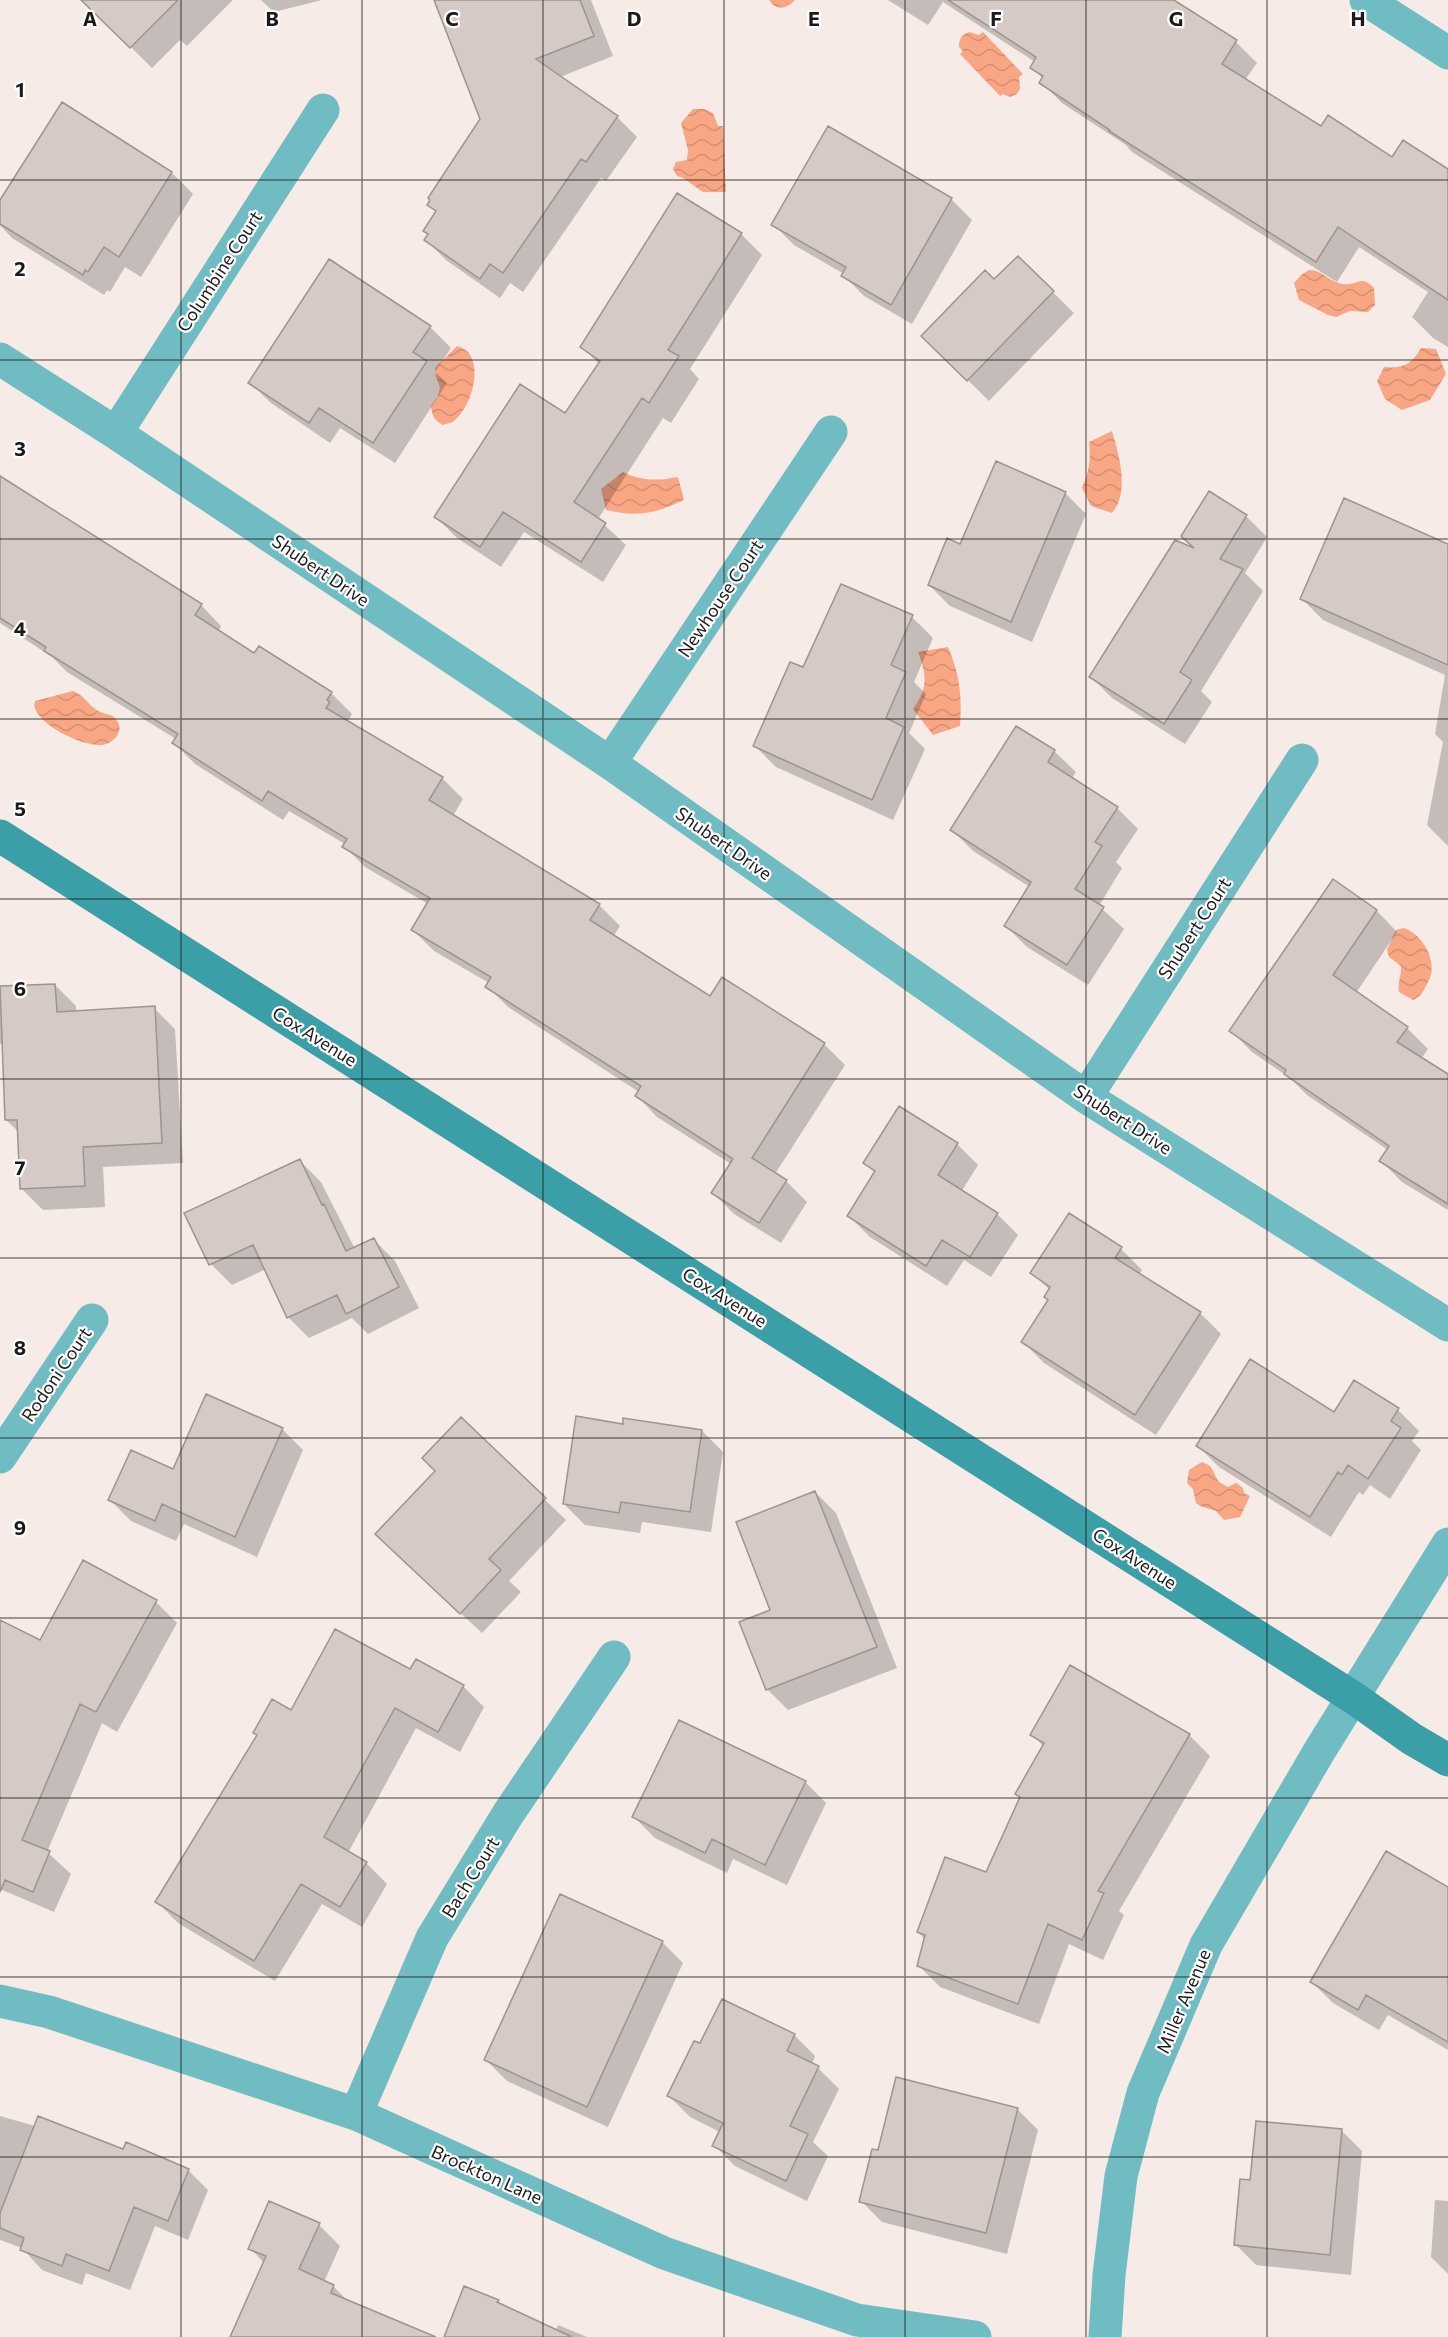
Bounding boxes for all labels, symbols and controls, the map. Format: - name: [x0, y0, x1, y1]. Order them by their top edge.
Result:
- text: A: [83, 6, 97, 30]
- text: B: [265, 6, 279, 30]
- text: C: [445, 6, 459, 30]
- text: D: [627, 6, 641, 30]
- text: E: [808, 6, 820, 30]
- text: F: [990, 6, 1002, 30]
- text: G: [1169, 6, 1183, 30]
- text: H: [1351, 6, 1366, 30]
- text: 1: [15, 77, 25, 101]
- street label: Columbine Court: [172, 206, 266, 336]
- text: 2: [14, 256, 26, 280]
- text: 3: [14, 436, 26, 460]
- street label: Shubert Drive: [268, 529, 374, 611]
- street label: Newhouse Court: [673, 535, 767, 661]
- text: 4: [14, 616, 26, 640]
- text: 5: [14, 796, 26, 820]
- street label: Shubert Drive: [672, 802, 776, 884]
- street label: Shubert Court: [1153, 873, 1235, 983]
- text: 6: [14, 976, 26, 1000]
- street label: Cox Avenue: [269, 1001, 361, 1071]
- street label: Shubert Drive: [1070, 1079, 1176, 1159]
- text: 7: [15, 1155, 26, 1179]
- street label: Cox Avenue: [679, 1262, 771, 1332]
- street label: Rodoni Court: [16, 1322, 96, 1426]
- text: 8: [14, 1335, 26, 1359]
- text: 9: [14, 1515, 26, 1539]
- street label: Cox Avenue: [1089, 1523, 1181, 1593]
- street label: Bach Court: [436, 1832, 504, 1922]
- street label: Miller Avenue: [1151, 1946, 1215, 2056]
- street label: Brockton Lane: [428, 2140, 546, 2208]

